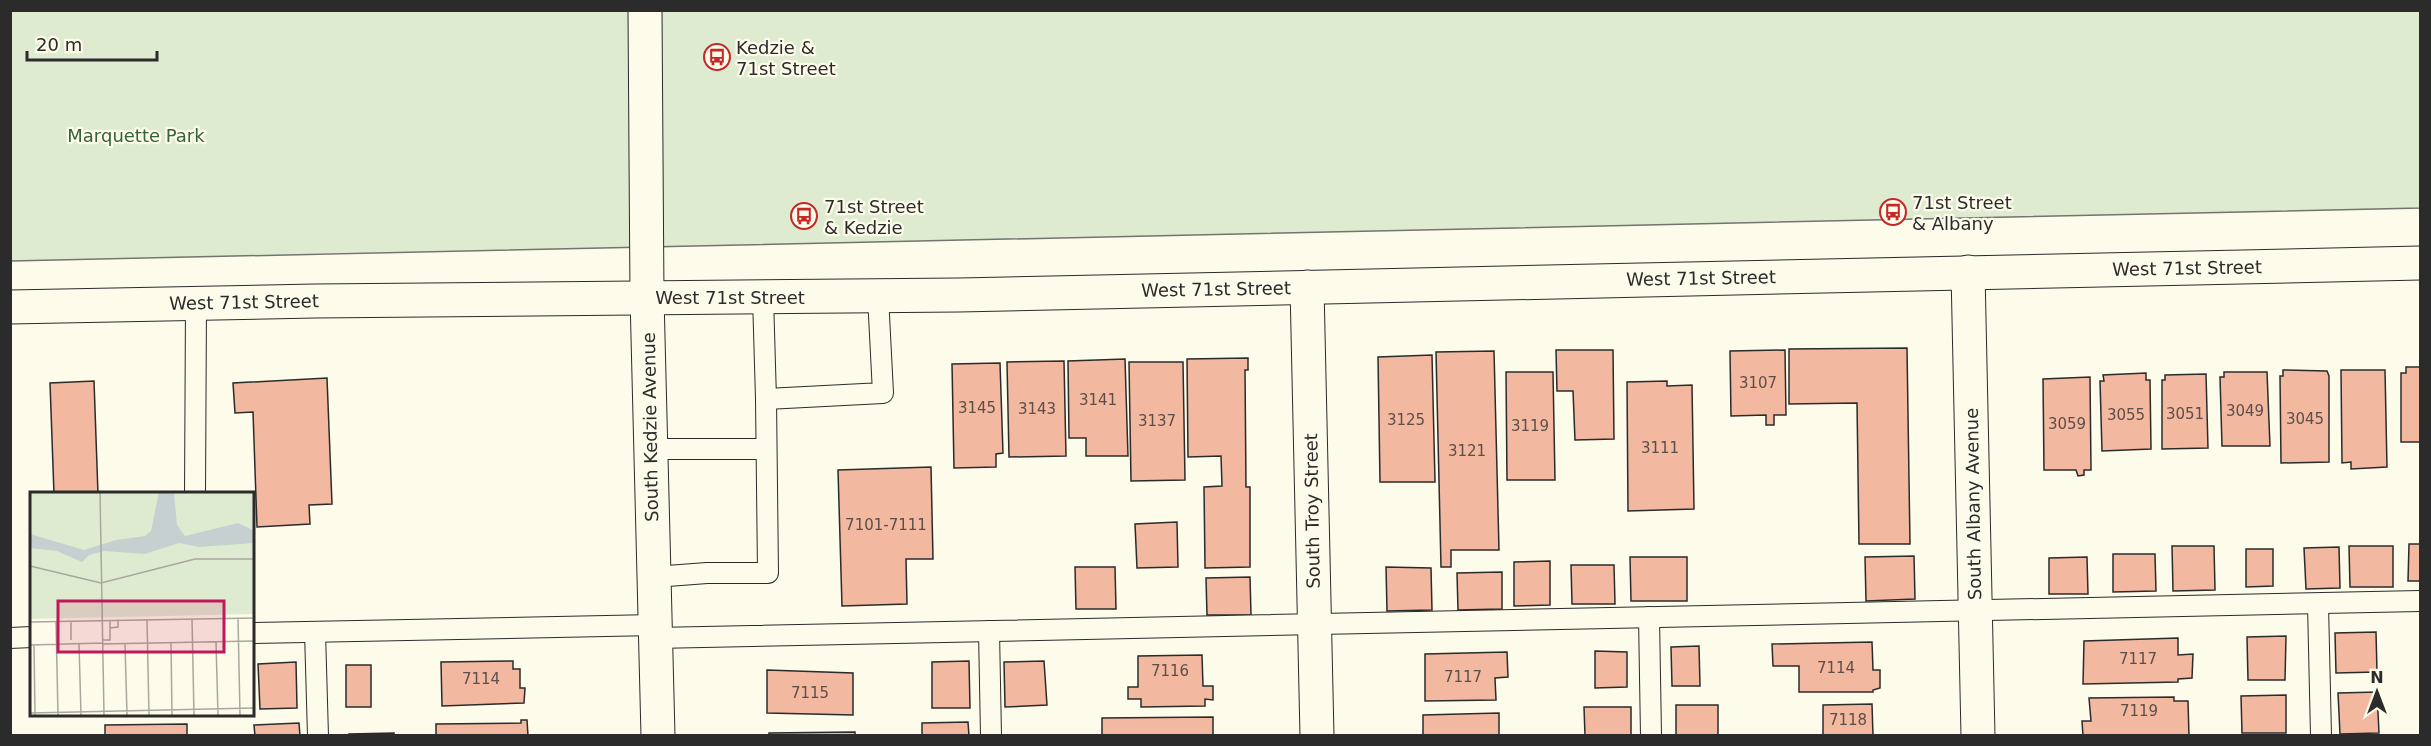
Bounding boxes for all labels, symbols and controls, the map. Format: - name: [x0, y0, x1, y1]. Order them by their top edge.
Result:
- scale bar: [27, 24, 158, 62]
- text: 20 m: [36, 34, 82, 55]
- place label: Kedzie & 71st Street: [736, 37, 836, 79]
- bus stop icon: Kedzie & 71st Street: [702, 42, 732, 72]
- park label: Marquette Park: [67, 125, 205, 146]
- place label: 71st Street & Albany: [1912, 192, 2012, 234]
- place label: 71st Street & Kedzie: [824, 196, 924, 238]
- bus stop icon: 71st Street & Albany: [1878, 197, 1908, 227]
- bus stop icon: 71st Street & Kedzie: [789, 201, 819, 231]
- street label: West 71st Street: [2112, 256, 2262, 280]
- street label: West 71st Street: [1626, 266, 1776, 290]
- street label: West 71st Street: [1141, 277, 1291, 301]
- street label: West 71st Street: [655, 287, 805, 308]
- street label: West 71st Street: [169, 290, 319, 314]
- street label: South Kedzie Avenue: [638, 332, 662, 522]
- house number: 3107: [1739, 374, 1777, 392]
- house number: 3141: [1079, 391, 1117, 409]
- house number: 3145: [958, 399, 996, 417]
- house number: 3143: [1018, 400, 1056, 418]
- house number: 3049: [2226, 402, 2264, 420]
- house number: 3051: [2166, 405, 2204, 423]
- house number: 3055: [2107, 406, 2145, 424]
- street label: South Albany Avenue: [1961, 408, 1985, 600]
- house number: 3045: [2286, 410, 2324, 428]
- house number: 3125: [1387, 411, 1425, 429]
- house number: 3137: [1138, 412, 1176, 430]
- house number: 3059: [2048, 415, 2086, 433]
- house number: 3119: [1511, 417, 1549, 435]
- street label: South Troy Street: [1300, 433, 1324, 589]
- house number: 3111: [1641, 439, 1679, 457]
- house number: 3121: [1448, 442, 1486, 460]
- inset map: [30, 492, 254, 716]
- house number: 7101-7111: [845, 516, 927, 534]
- house number: 7117: [2119, 650, 2157, 668]
- house number: 7114: [1817, 659, 1855, 677]
- house number: 7116: [1151, 662, 1189, 680]
- north arrow: [2347, 662, 2407, 722]
- house number: 7117: [1444, 668, 1482, 686]
- text: N: [2370, 668, 2384, 687]
- house number: 7114: [462, 670, 500, 688]
- house number: 7115: [791, 684, 829, 702]
- house number: 7119: [2120, 702, 2158, 720]
- house number: 7118: [1829, 711, 1867, 729]

